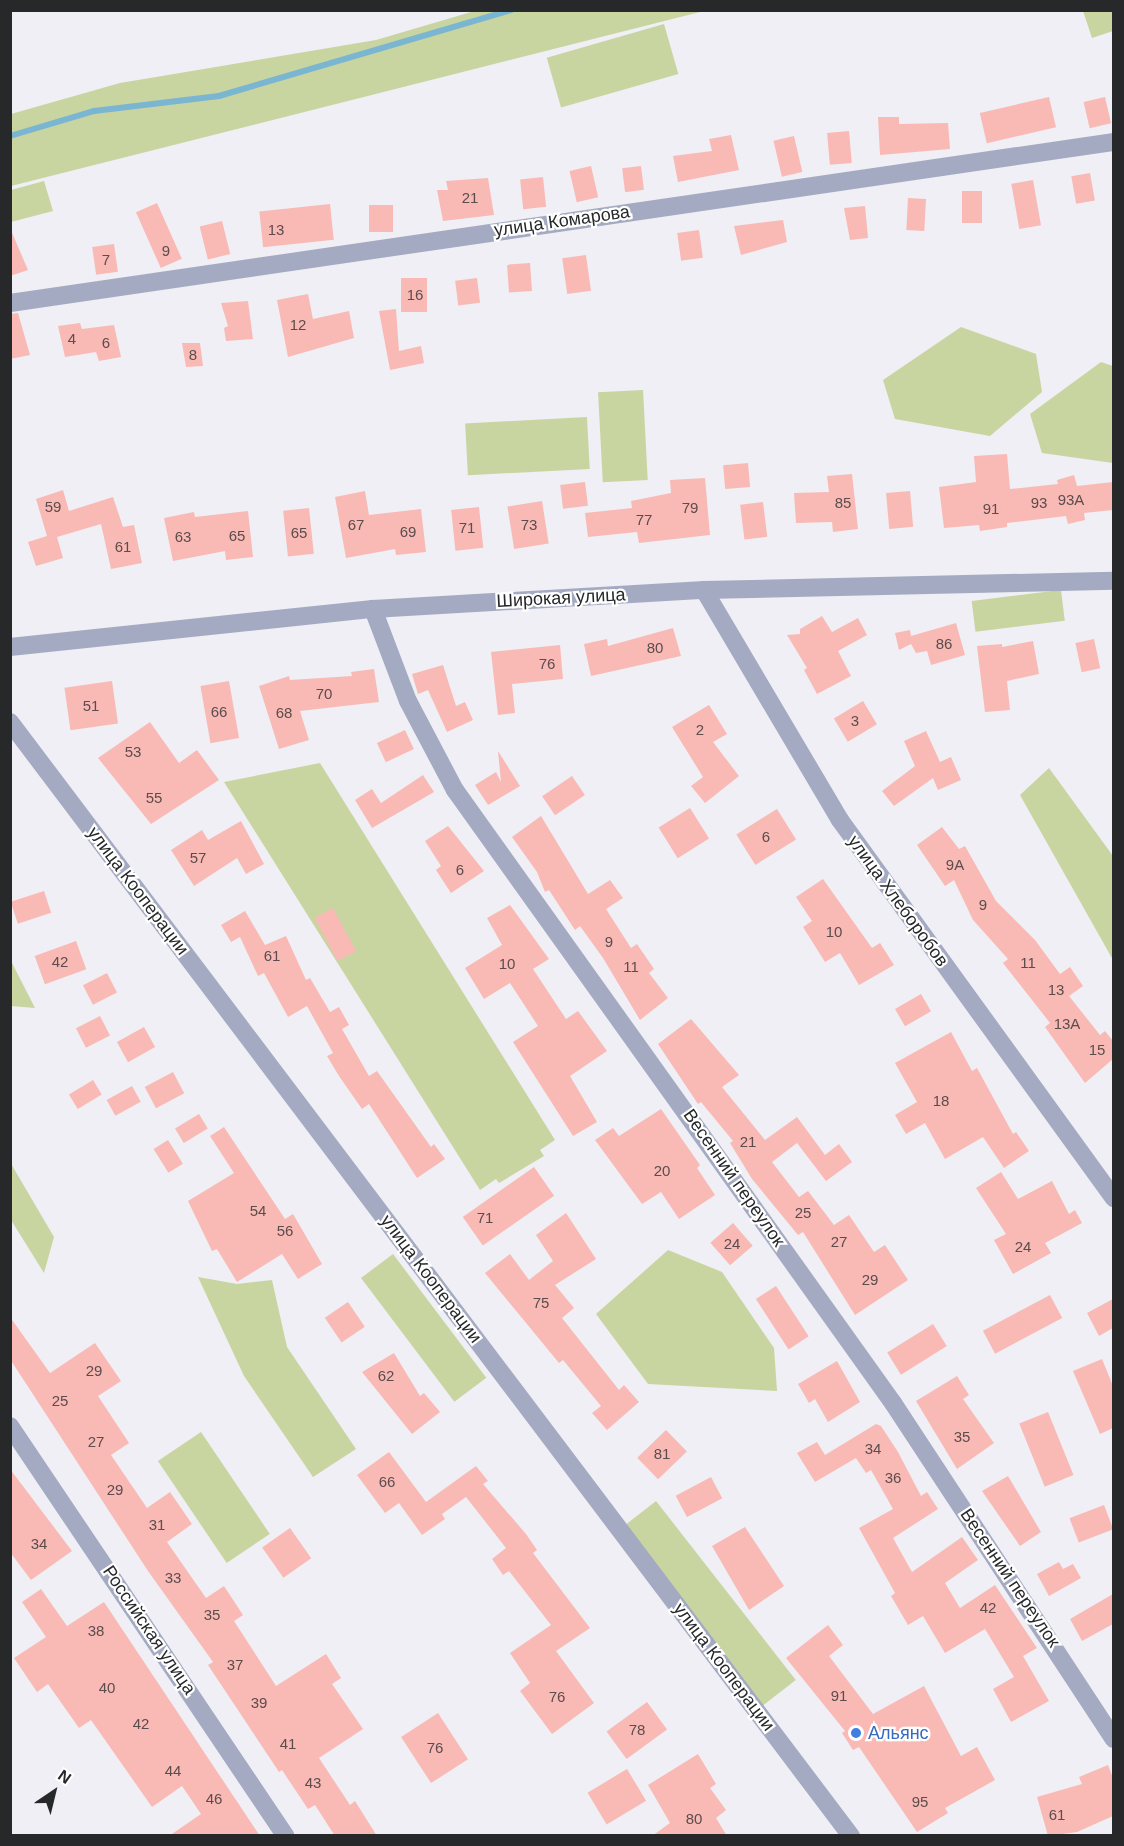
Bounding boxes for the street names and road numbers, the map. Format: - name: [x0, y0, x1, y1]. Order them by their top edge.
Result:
- street label: улица Комарова: [493, 201, 631, 241]
- street label: Широкая улица: [496, 584, 626, 612]
- street label: улица Кооперации: [83, 823, 193, 959]
- street label: улица Хлеборобов: [843, 831, 953, 971]
- street label: Весенний переулок: [678, 1105, 790, 1251]
- street label: улица Кооперации: [376, 1211, 486, 1347]
- street label: Весенний переулок: [956, 1504, 1064, 1652]
- street label: Российская улица: [98, 1561, 200, 1699]
- street label: улица Кооперации: [669, 1599, 779, 1735]

